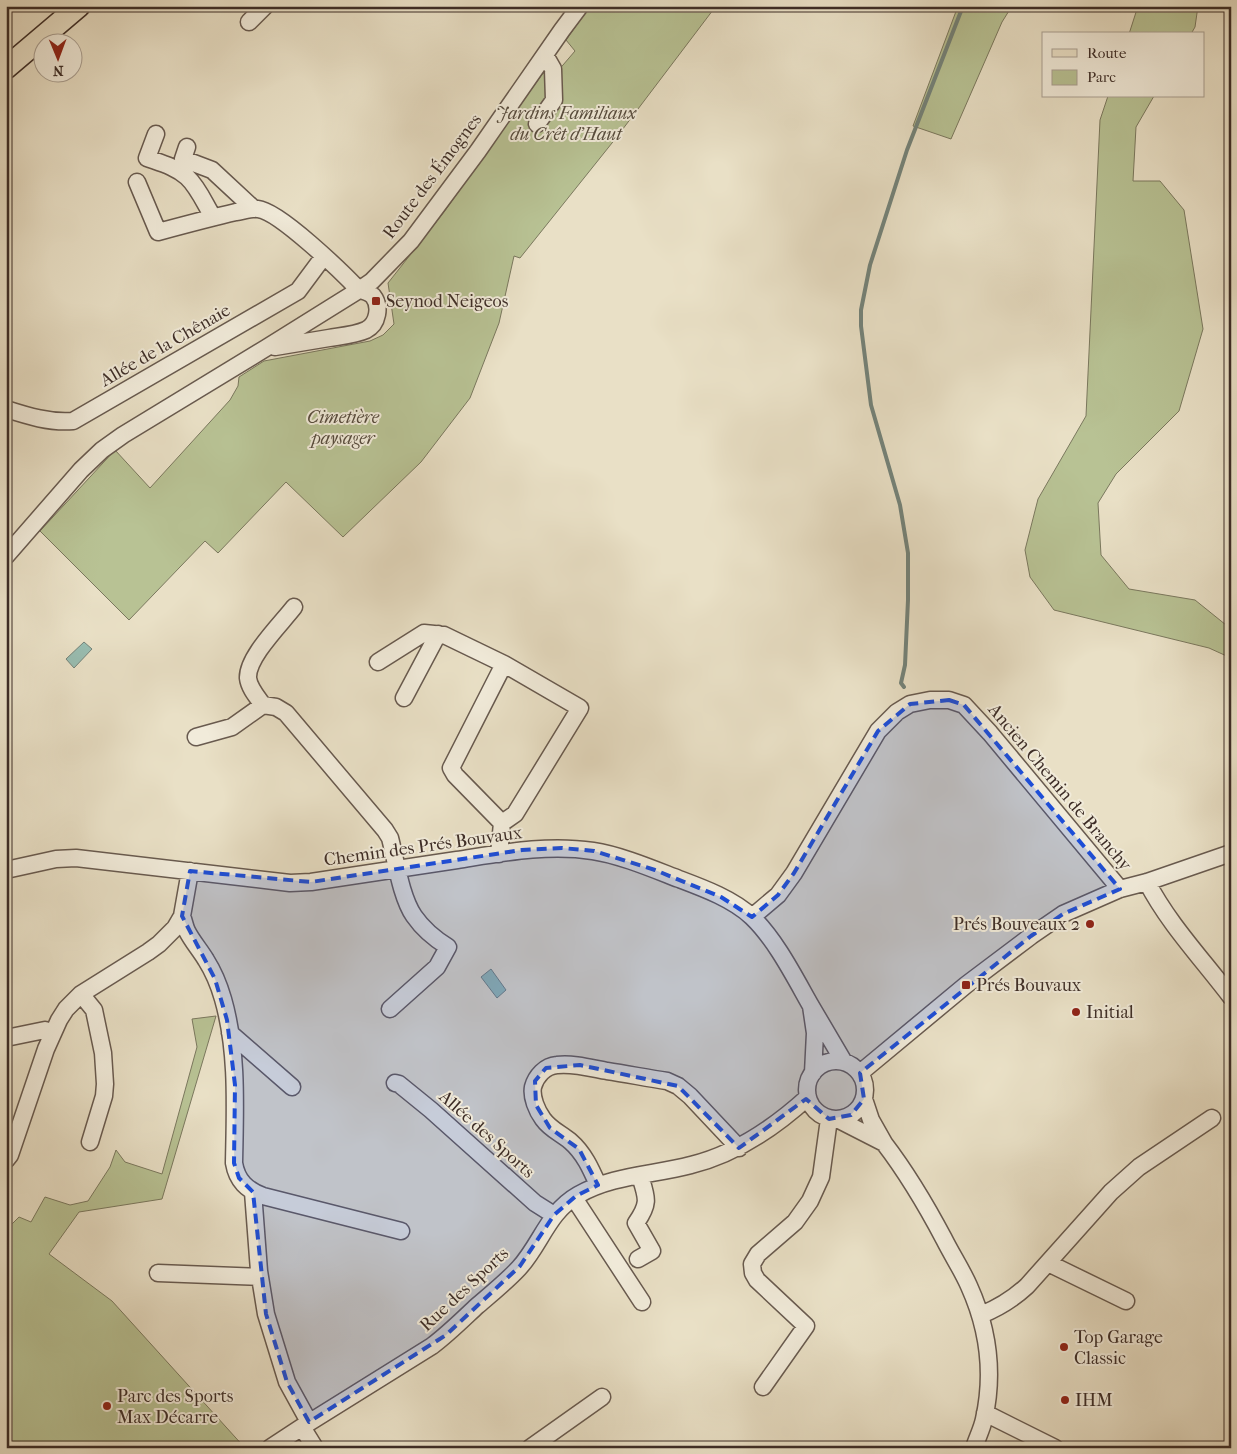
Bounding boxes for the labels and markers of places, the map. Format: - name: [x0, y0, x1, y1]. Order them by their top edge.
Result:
- place label: Seynod Neigeos: [386, 291, 509, 312]
- marker: Seynod Neigeos: [370, 295, 382, 307]
- place label: Prés Bouveaux 2: [953, 914, 1080, 935]
- marker: Prés Bouveaux 2: [1084, 918, 1096, 930]
- place label: Prés Bouvaux: [976, 975, 1082, 996]
- marker: Prés Bouvaux: [960, 979, 972, 991]
- place label: Initial: [1086, 1002, 1134, 1023]
- marker: Initial: [1070, 1006, 1082, 1018]
- place label: Top Garage Classic: [1074, 1327, 1163, 1369]
- marker: Top Garage Classic: [1058, 1341, 1070, 1353]
- place label: Parc des Sports Max Décarre: [117, 1386, 234, 1428]
- place label: IHM: [1075, 1390, 1113, 1411]
- marker: IHM: [1059, 1394, 1071, 1406]
- marker: Parc des Sports Max Décarre: [101, 1400, 113, 1412]

